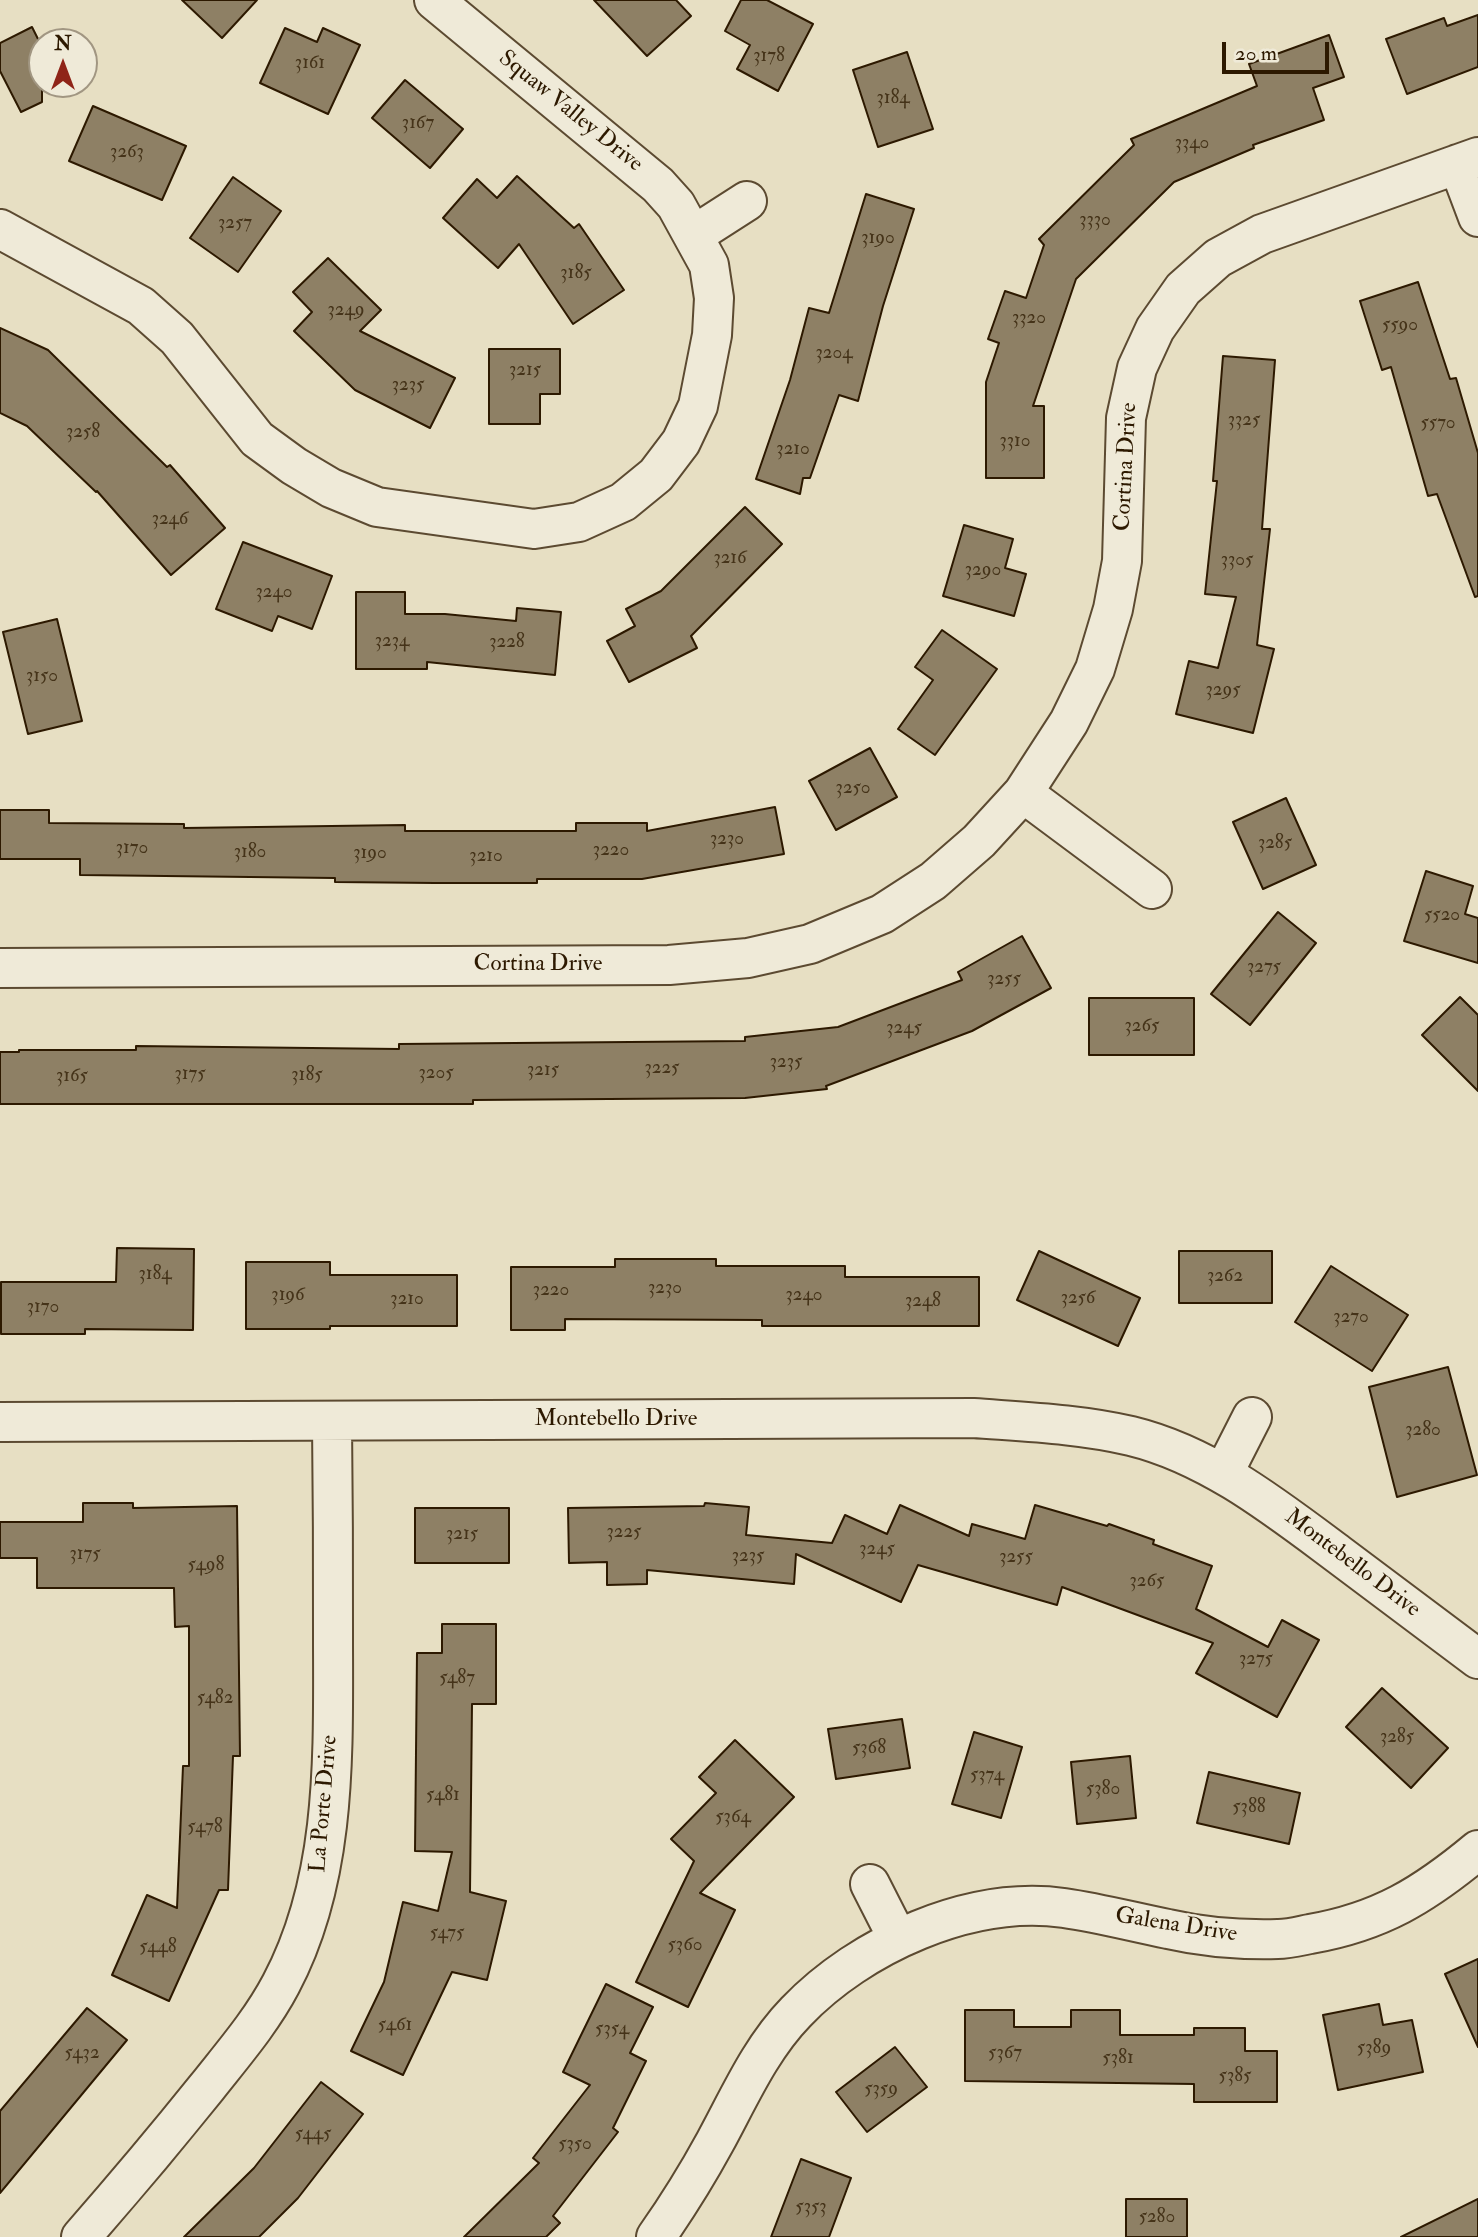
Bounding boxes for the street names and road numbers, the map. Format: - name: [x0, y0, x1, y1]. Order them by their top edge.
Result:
- street label: Squaw Valley Drive: [492, 45, 648, 179]
- street label: Cortina Drive: [1110, 402, 1144, 532]
- street label: Cortina Drive: [474, 951, 602, 979]
- street label: Montebello Drive: [535, 1406, 697, 1434]
- street label: Montebello Drive: [1279, 1504, 1425, 1624]
- street label: La Porte Drive: [305, 1734, 345, 1874]
- street label: Galena Drive: [1113, 1903, 1239, 1949]

